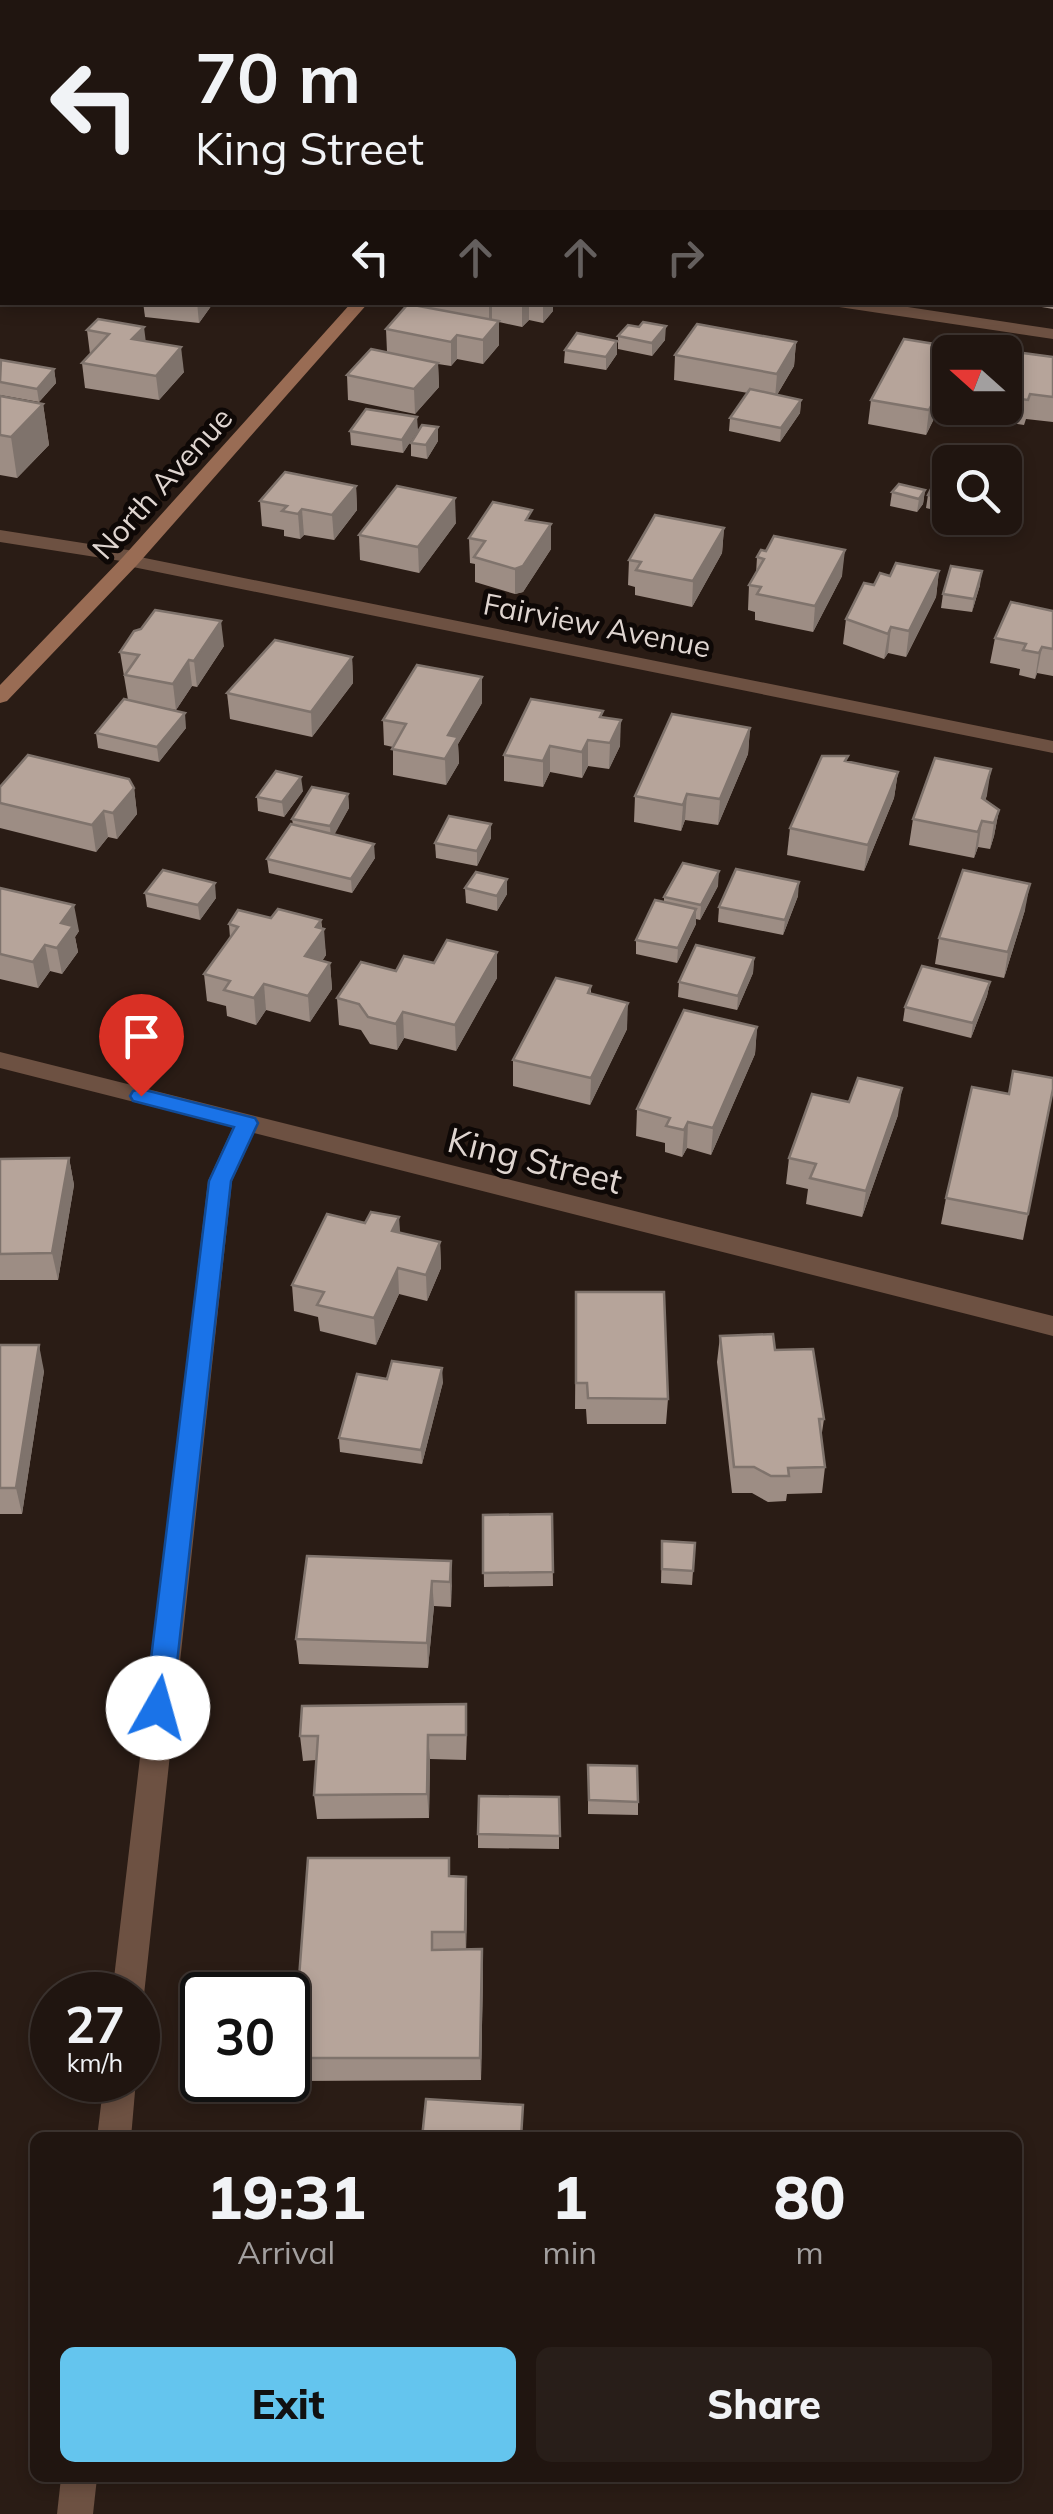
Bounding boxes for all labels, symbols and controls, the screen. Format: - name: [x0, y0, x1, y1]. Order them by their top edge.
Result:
- text: 70 m: [195, 33, 361, 121]
- icon: left: [30, 40, 160, 170]
- text: King Street: [195, 120, 424, 176]
- icon: left: [343, 230, 398, 285]
- icon: ahead: [448, 230, 503, 285]
- icon: ahead: [553, 230, 608, 285]
- icon: right: [658, 230, 713, 285]
- north arrow: [932, 335, 1022, 425]
- map controls: [932, 335, 1022, 535]
- street label: North Avenue: [84, 399, 240, 567]
- button: search: [932, 445, 1022, 535]
- street label: Fairview Avenue: [480, 584, 714, 666]
- pin: [99, 994, 184, 1097]
- icon: arrive: [114, 1009, 169, 1064]
- street label: King Street: [443, 1117, 627, 1203]
- position arrow: [106, 1656, 210, 1760]
- speed limit sign: 30: [180, 1972, 310, 2102]
- text: 27: [65, 1993, 125, 2056]
- text: km/h: [67, 2047, 123, 2078]
- text: 19:31: [206, 2159, 366, 2234]
- text: 1: [552, 2159, 588, 2234]
- text: 80: [773, 2159, 845, 2234]
- text: Arrival: [237, 2232, 335, 2272]
- text: min: [543, 2232, 597, 2272]
- text: m: [795, 2232, 824, 2272]
- button: Exit: [60, 2347, 516, 2462]
- button: Share: [536, 2347, 992, 2462]

